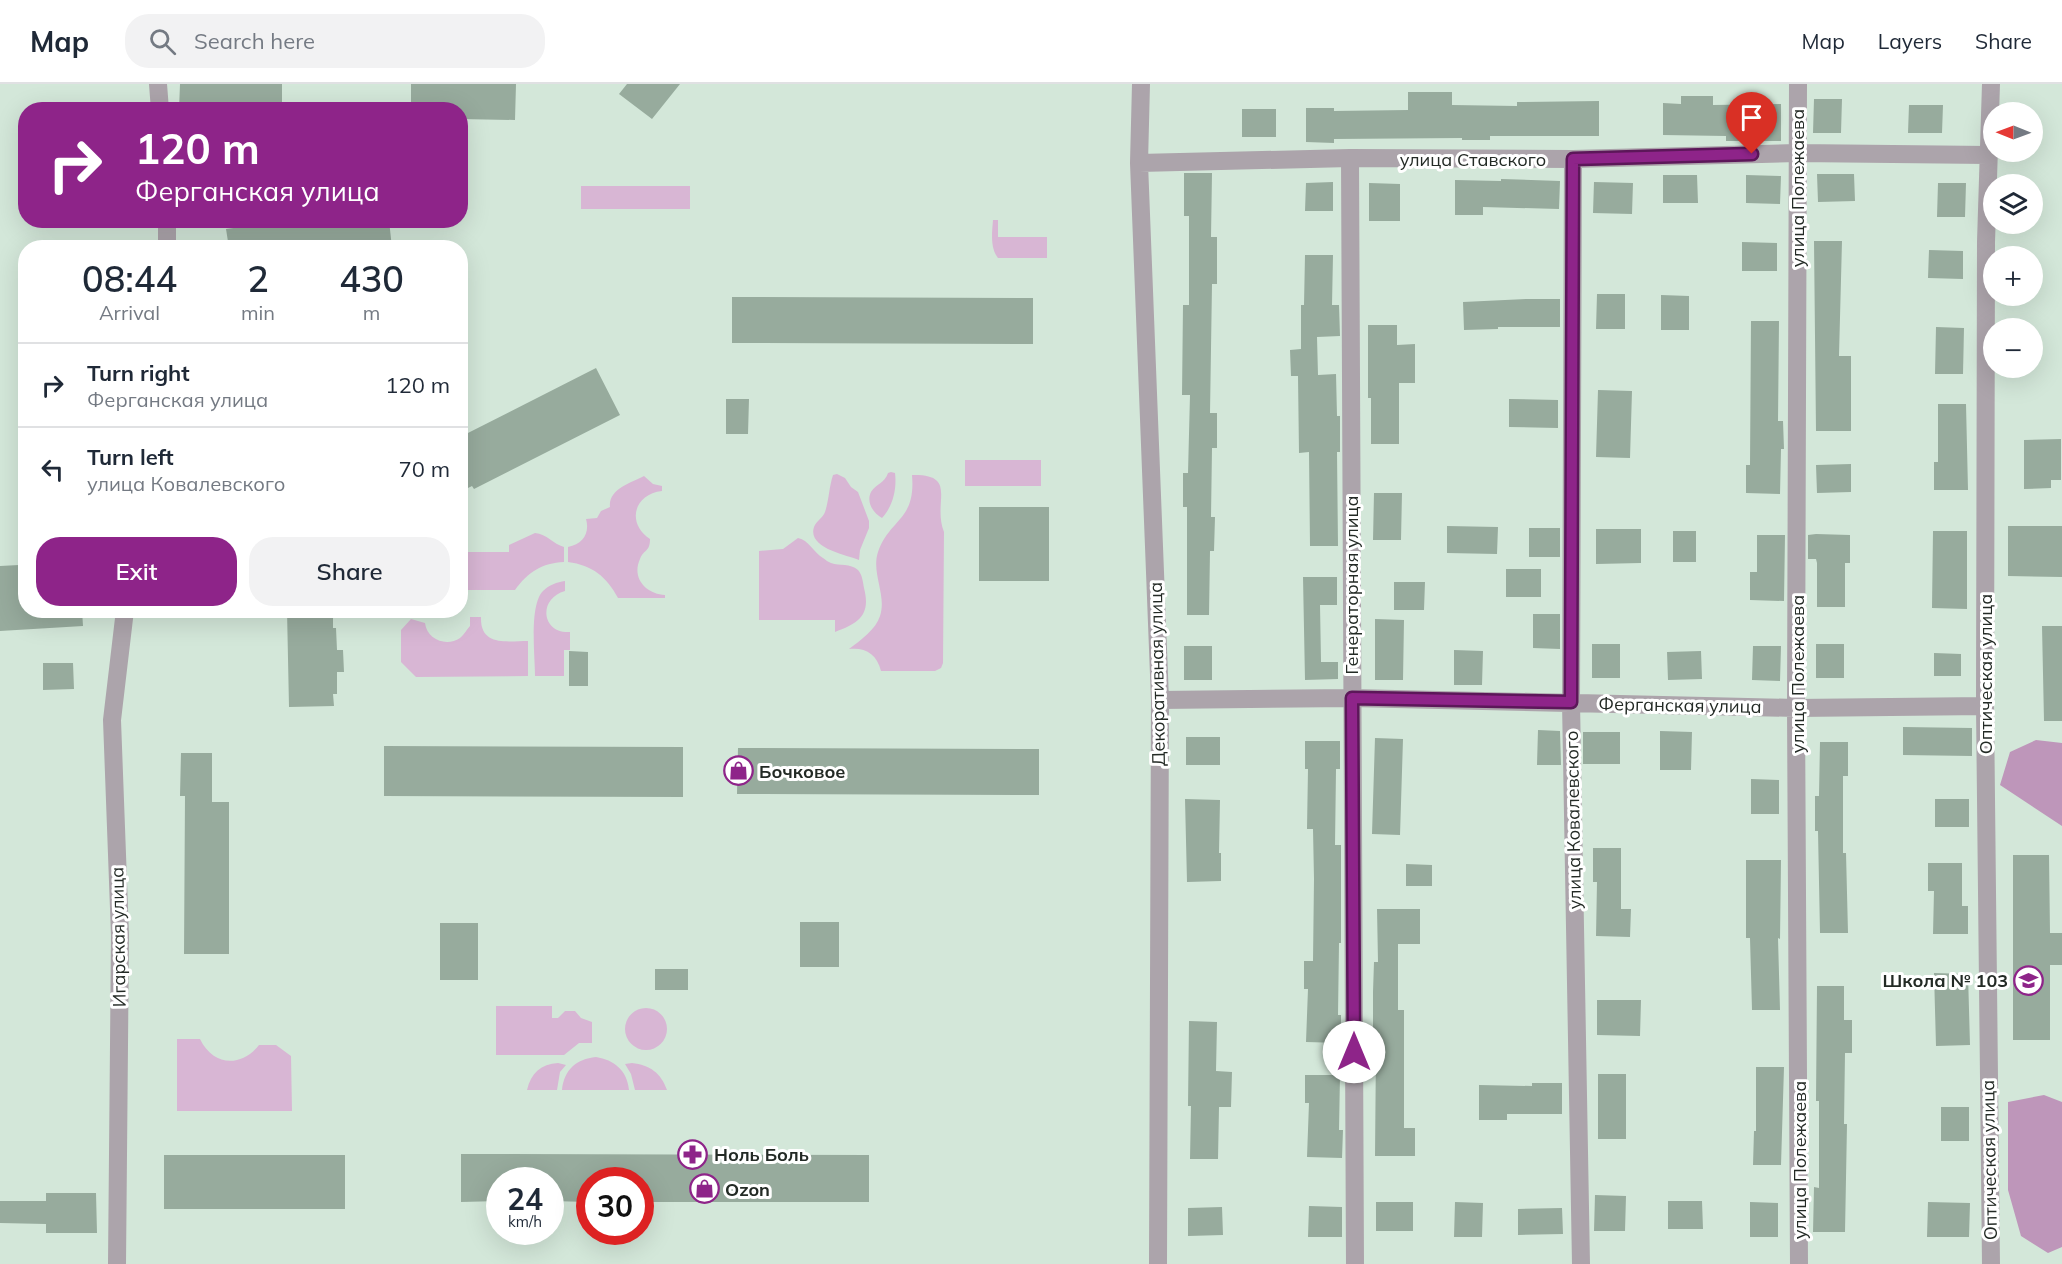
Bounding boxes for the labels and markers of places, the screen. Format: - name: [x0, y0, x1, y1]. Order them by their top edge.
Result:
- pin: [1726, 92, 1777, 154]
- shop icon: Бочковое: [722, 755, 754, 787]
- place label: Бочковое: [759, 760, 845, 783]
- school or university icon: Школа № 103: [2013, 964, 2045, 996]
- place label: Школа № 103: [1883, 969, 2008, 992]
- pharmacy icon: Ноль Боль: [677, 1138, 709, 1170]
- place label: Ноль Боль: [714, 1143, 809, 1166]
- shop icon: Ozon: [688, 1173, 720, 1205]
- place label: Ozon: [725, 1178, 770, 1201]

